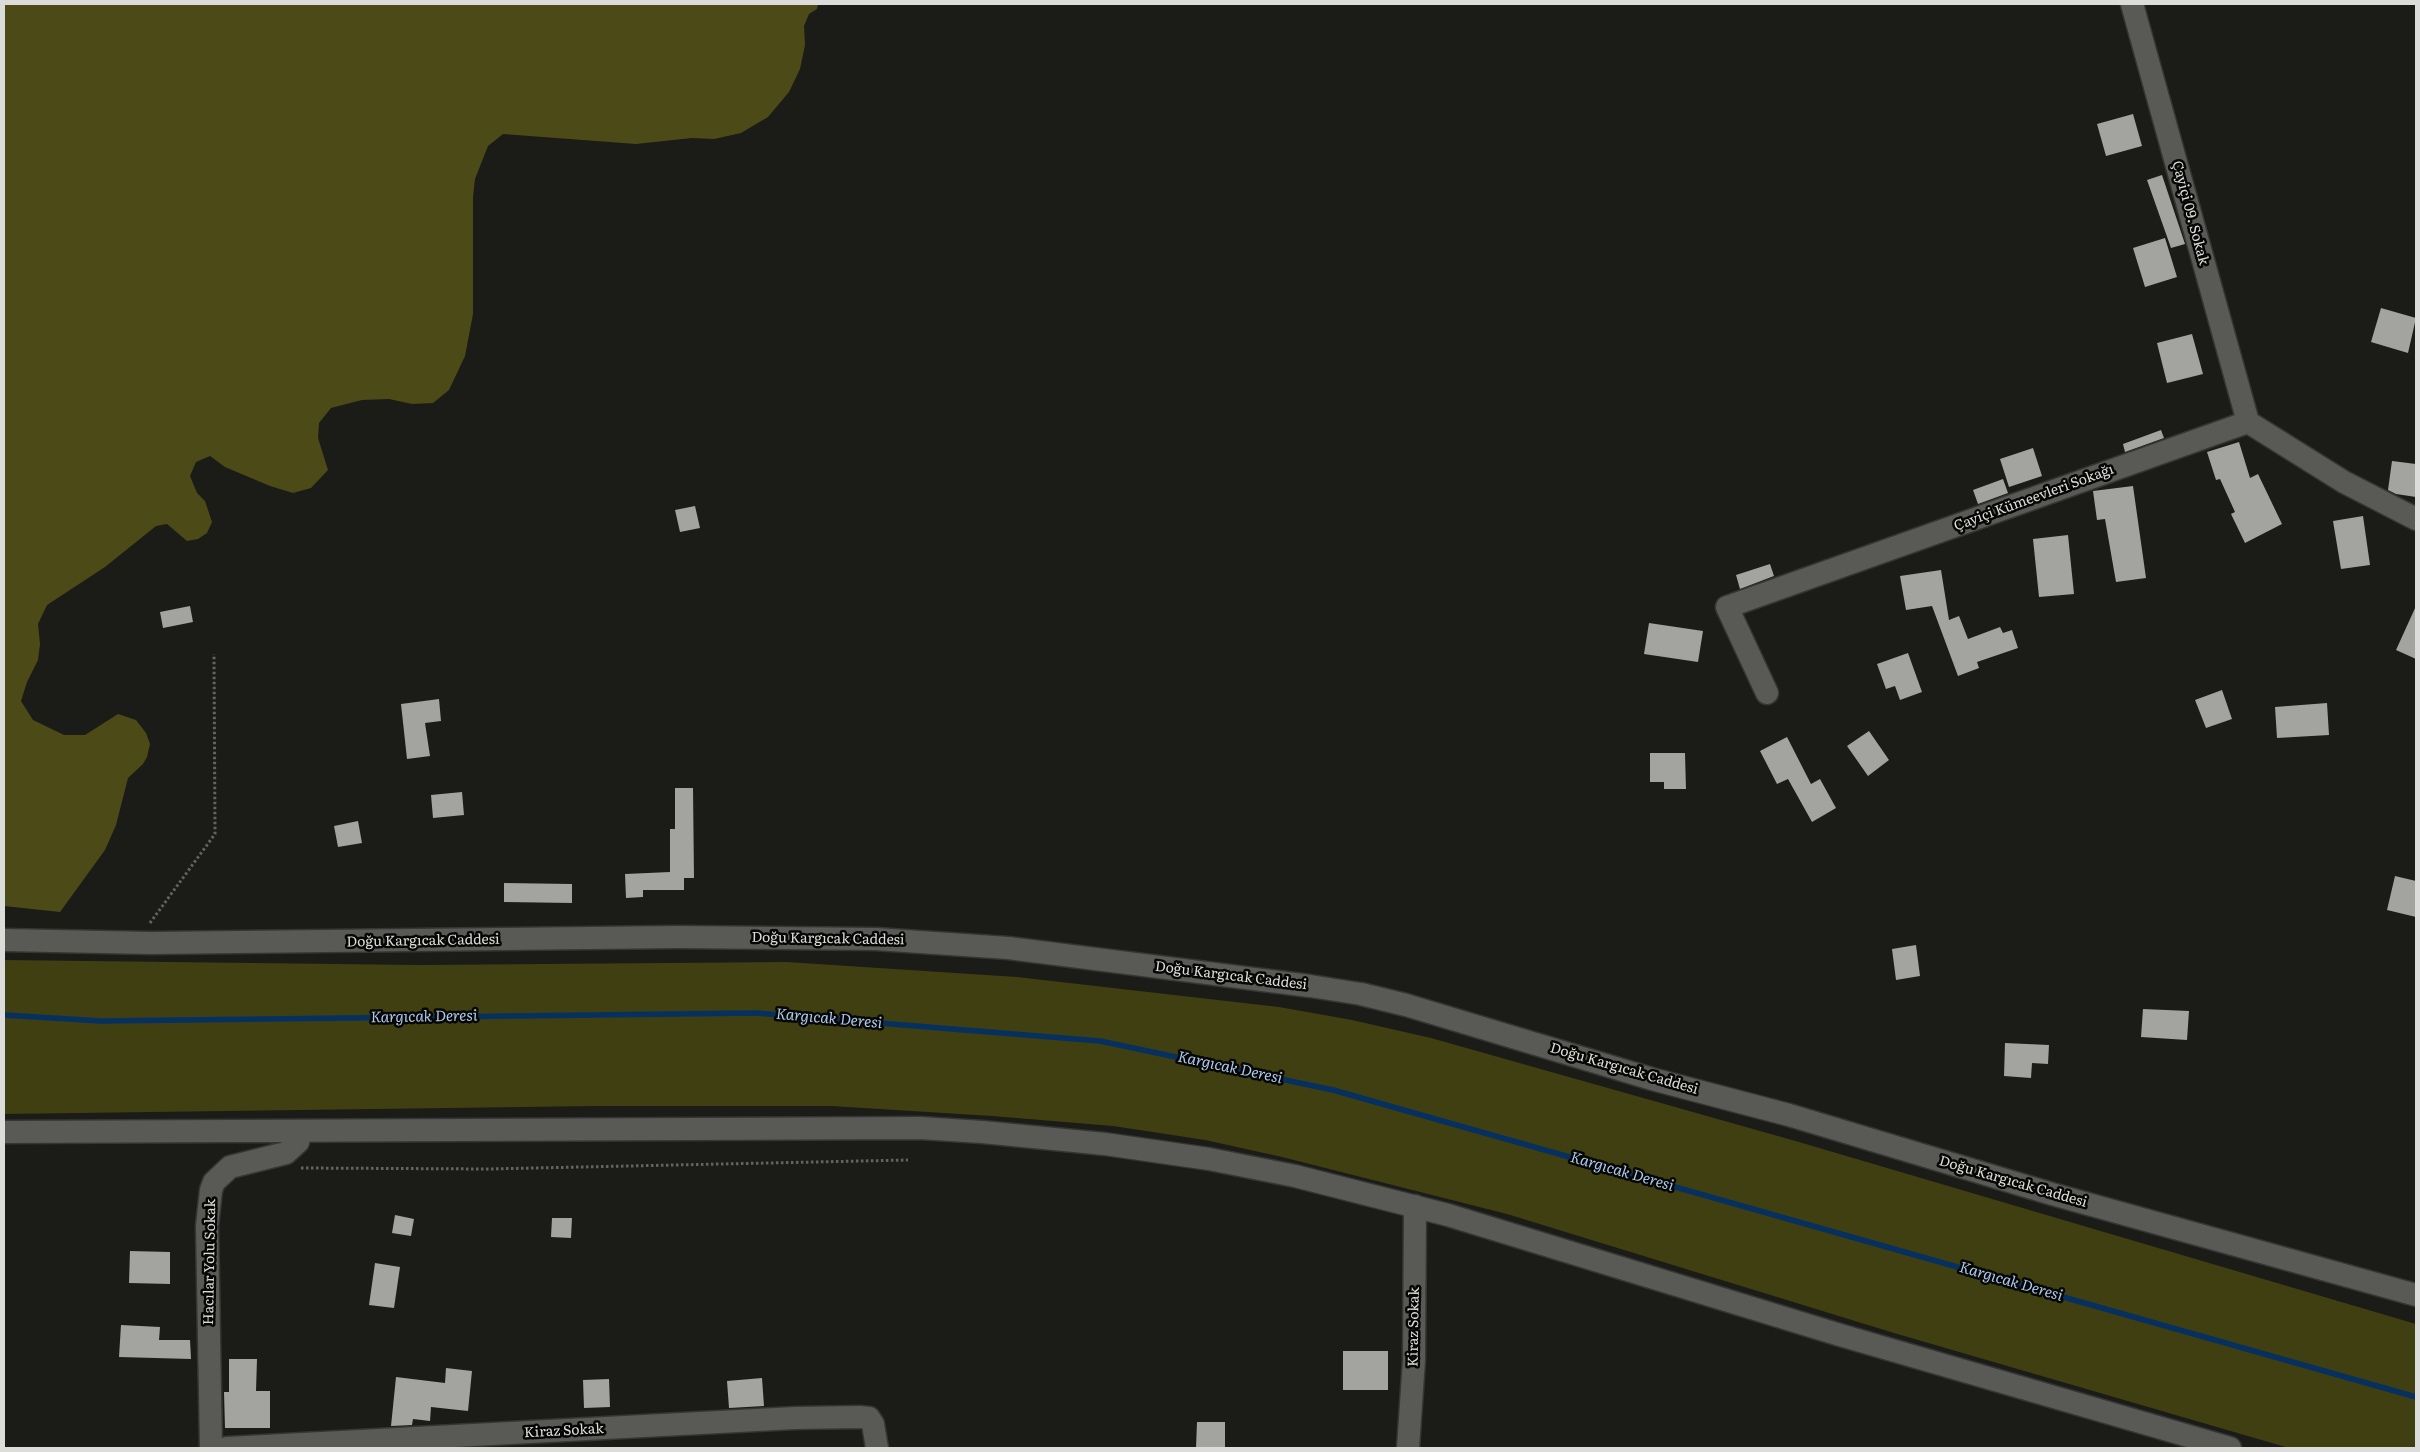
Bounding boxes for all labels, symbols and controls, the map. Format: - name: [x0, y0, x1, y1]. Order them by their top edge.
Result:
- street label: Çayiçi 09. Sokak: [2168, 159, 2212, 267]
- street label: Çayiçi Kümeevleri Sokağı: [1952, 461, 2116, 535]
- street label: Doğu Kargıcak Caddesi: [751, 929, 905, 949]
- street label: Doğu Kargıcak Caddesi: [346, 931, 500, 951]
- street label: Doğu Kargıcak Caddesi: [1154, 958, 1308, 994]
- water label: Kargıcak Deresi: [775, 1005, 883, 1033]
- water label: Kargıcak Deresi: [371, 1007, 477, 1027]
- street label: Doğu Kargıcak Caddesi: [1548, 1040, 1700, 1098]
- water label: Kargıcak Deresi: [1176, 1048, 1284, 1088]
- water label: Kargıcak Deresi: [1568, 1149, 1676, 1195]
- street label: Doğu Kargıcak Caddesi: [1937, 1153, 2089, 1211]
- street label: Hacılar Yolu Sokak: [201, 1199, 219, 1325]
- water label: Kargıcak Deresi: [1957, 1259, 2065, 1305]
- street label: Kiraz Sokak: [1405, 1287, 1423, 1367]
- street label: Kiraz Sokak: [524, 1421, 604, 1441]

